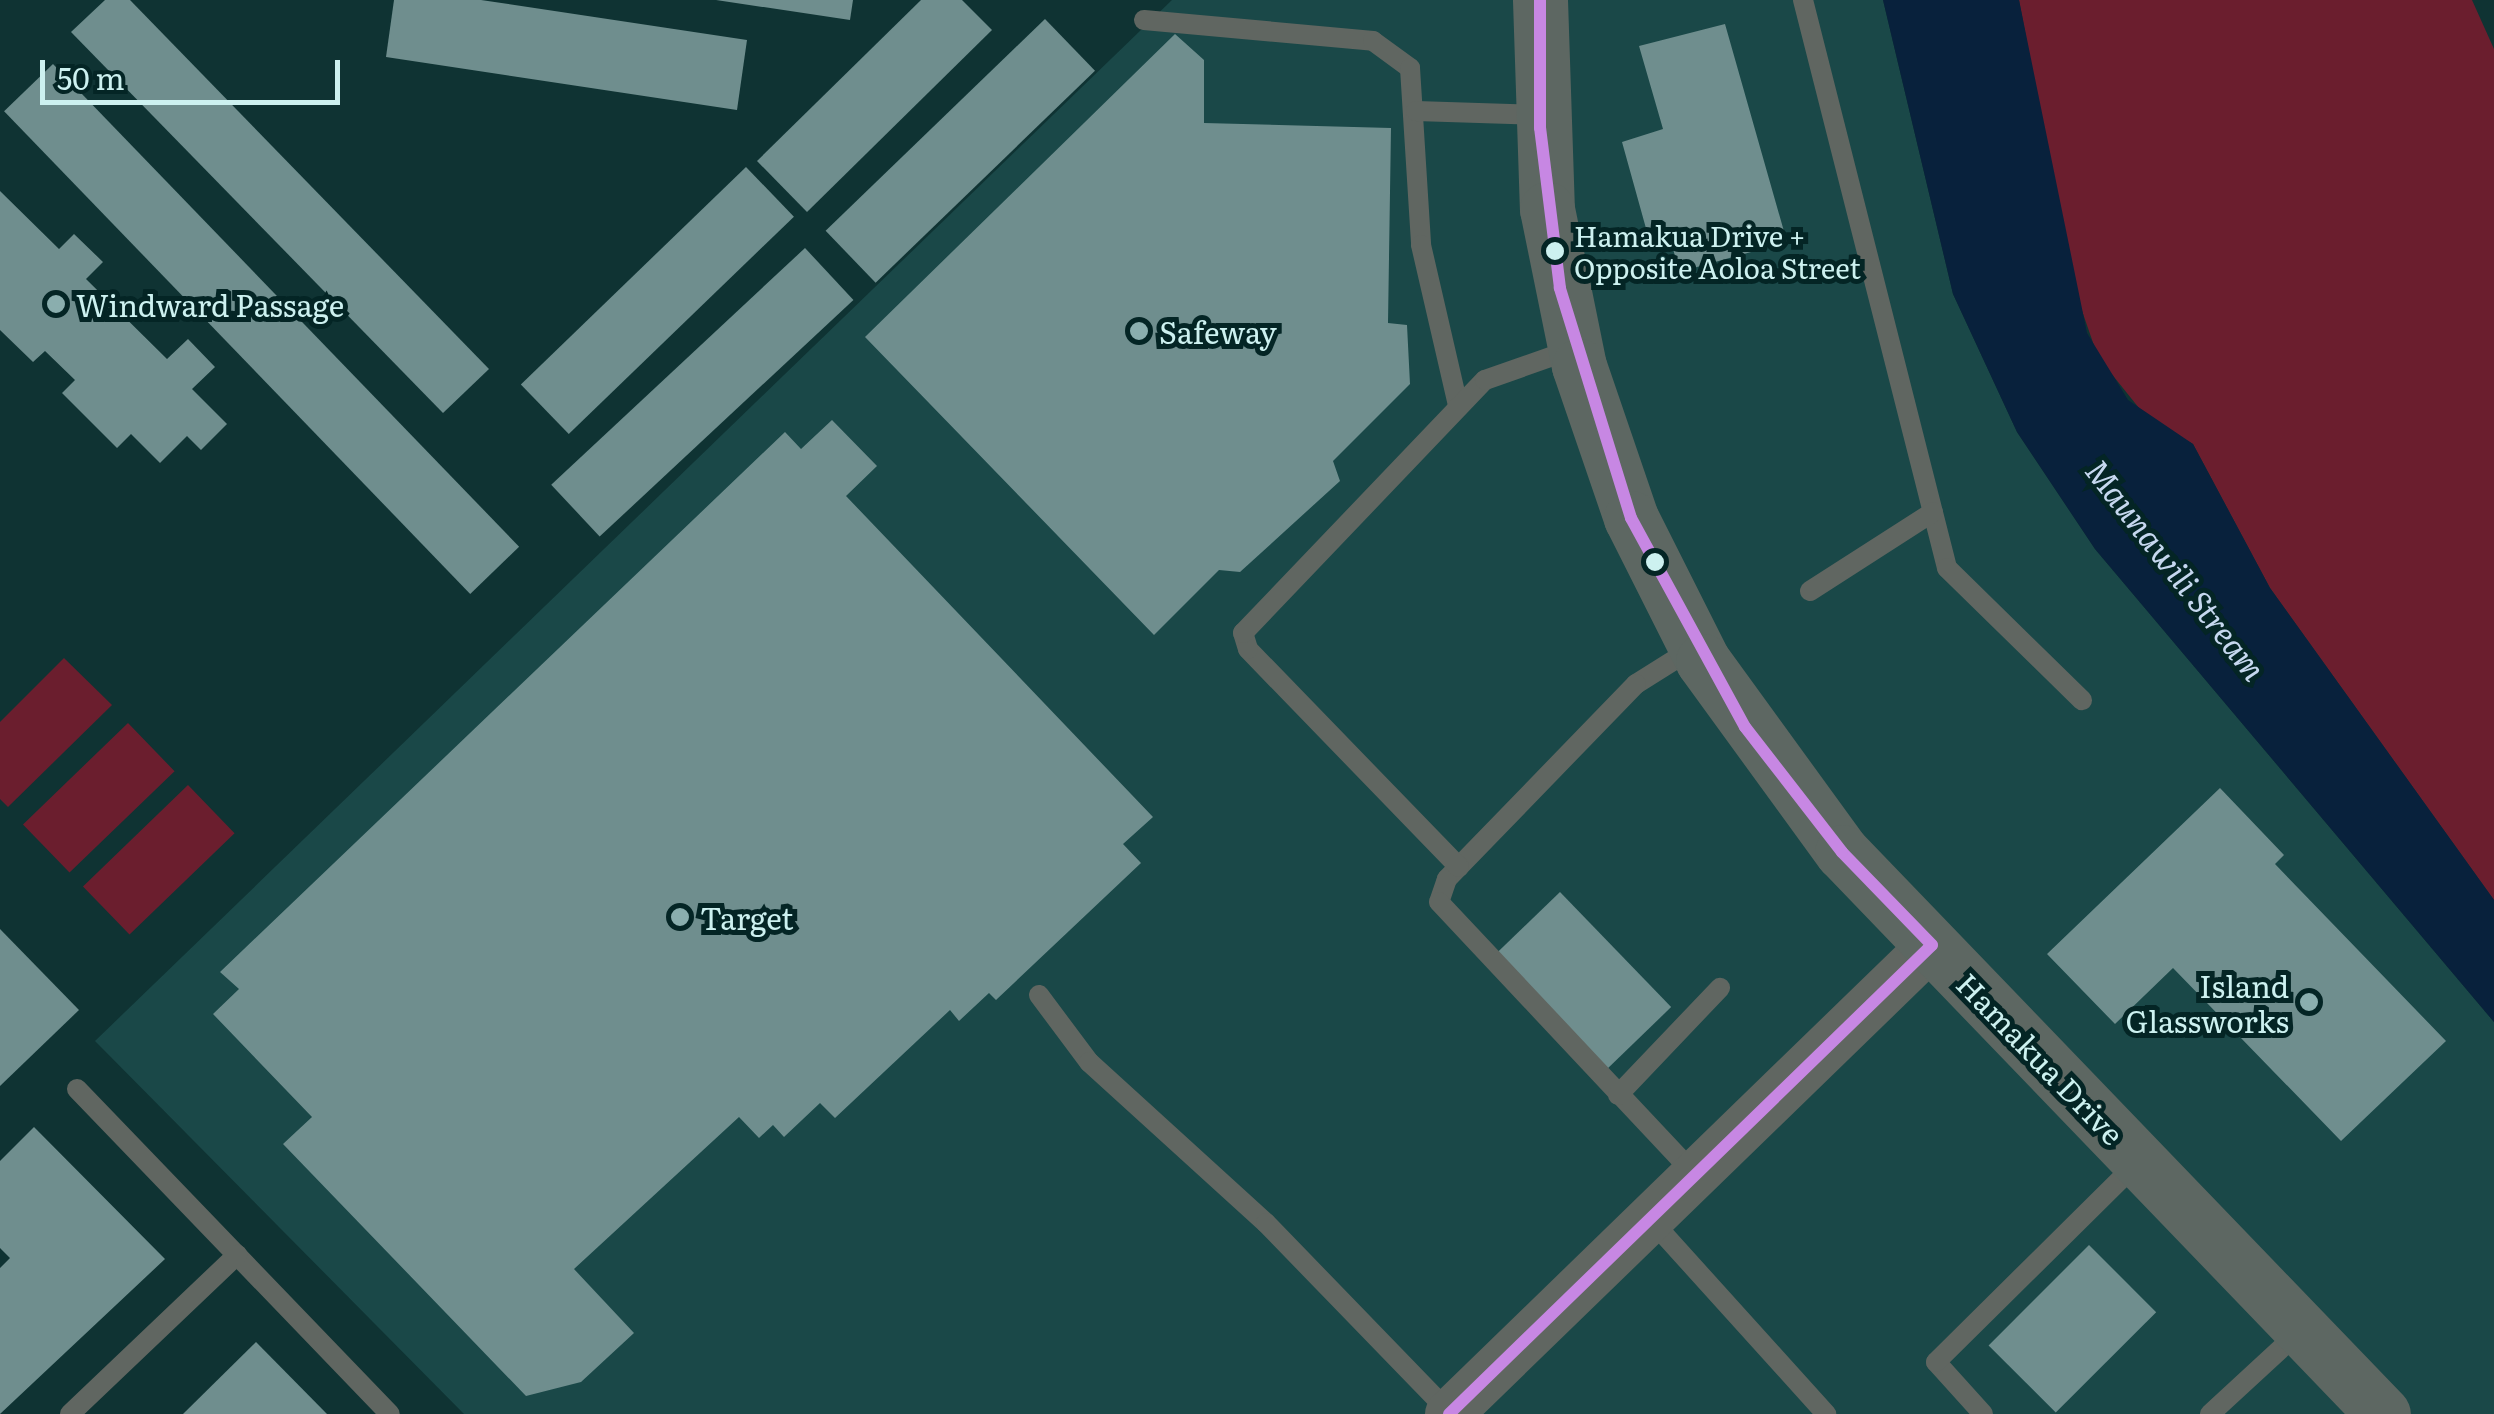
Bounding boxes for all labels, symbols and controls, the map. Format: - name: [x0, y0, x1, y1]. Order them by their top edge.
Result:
- scale bar: [45, 40, 345, 102]
- text: 50 m: [57, 55, 125, 99]
- place label: Hamakua Drive + Opposite Aoloa Street: [1574, 218, 1861, 284]
- marker: Hamakua Drive + Opposite Aoloa Street: [1545, 241, 1565, 261]
- place label: Windward Passage: [76, 286, 344, 322]
- marker: Windward Passage: [45, 293, 67, 315]
- place label: Safeway: [1159, 313, 1277, 349]
- marker: Safeway: [1128, 320, 1150, 342]
- water label: Maunawili Stream: [2079, 451, 2275, 687]
- unlabelled marker: [1645, 552, 1665, 572]
- place label: Target: [700, 899, 793, 935]
- marker: Target: [669, 906, 691, 928]
- street label: Hamakua Drive: [1950, 965, 2132, 1151]
- place label: Island Glassworks: [2125, 967, 2289, 1038]
- marker: Island Glassworks: [2298, 991, 2320, 1013]

